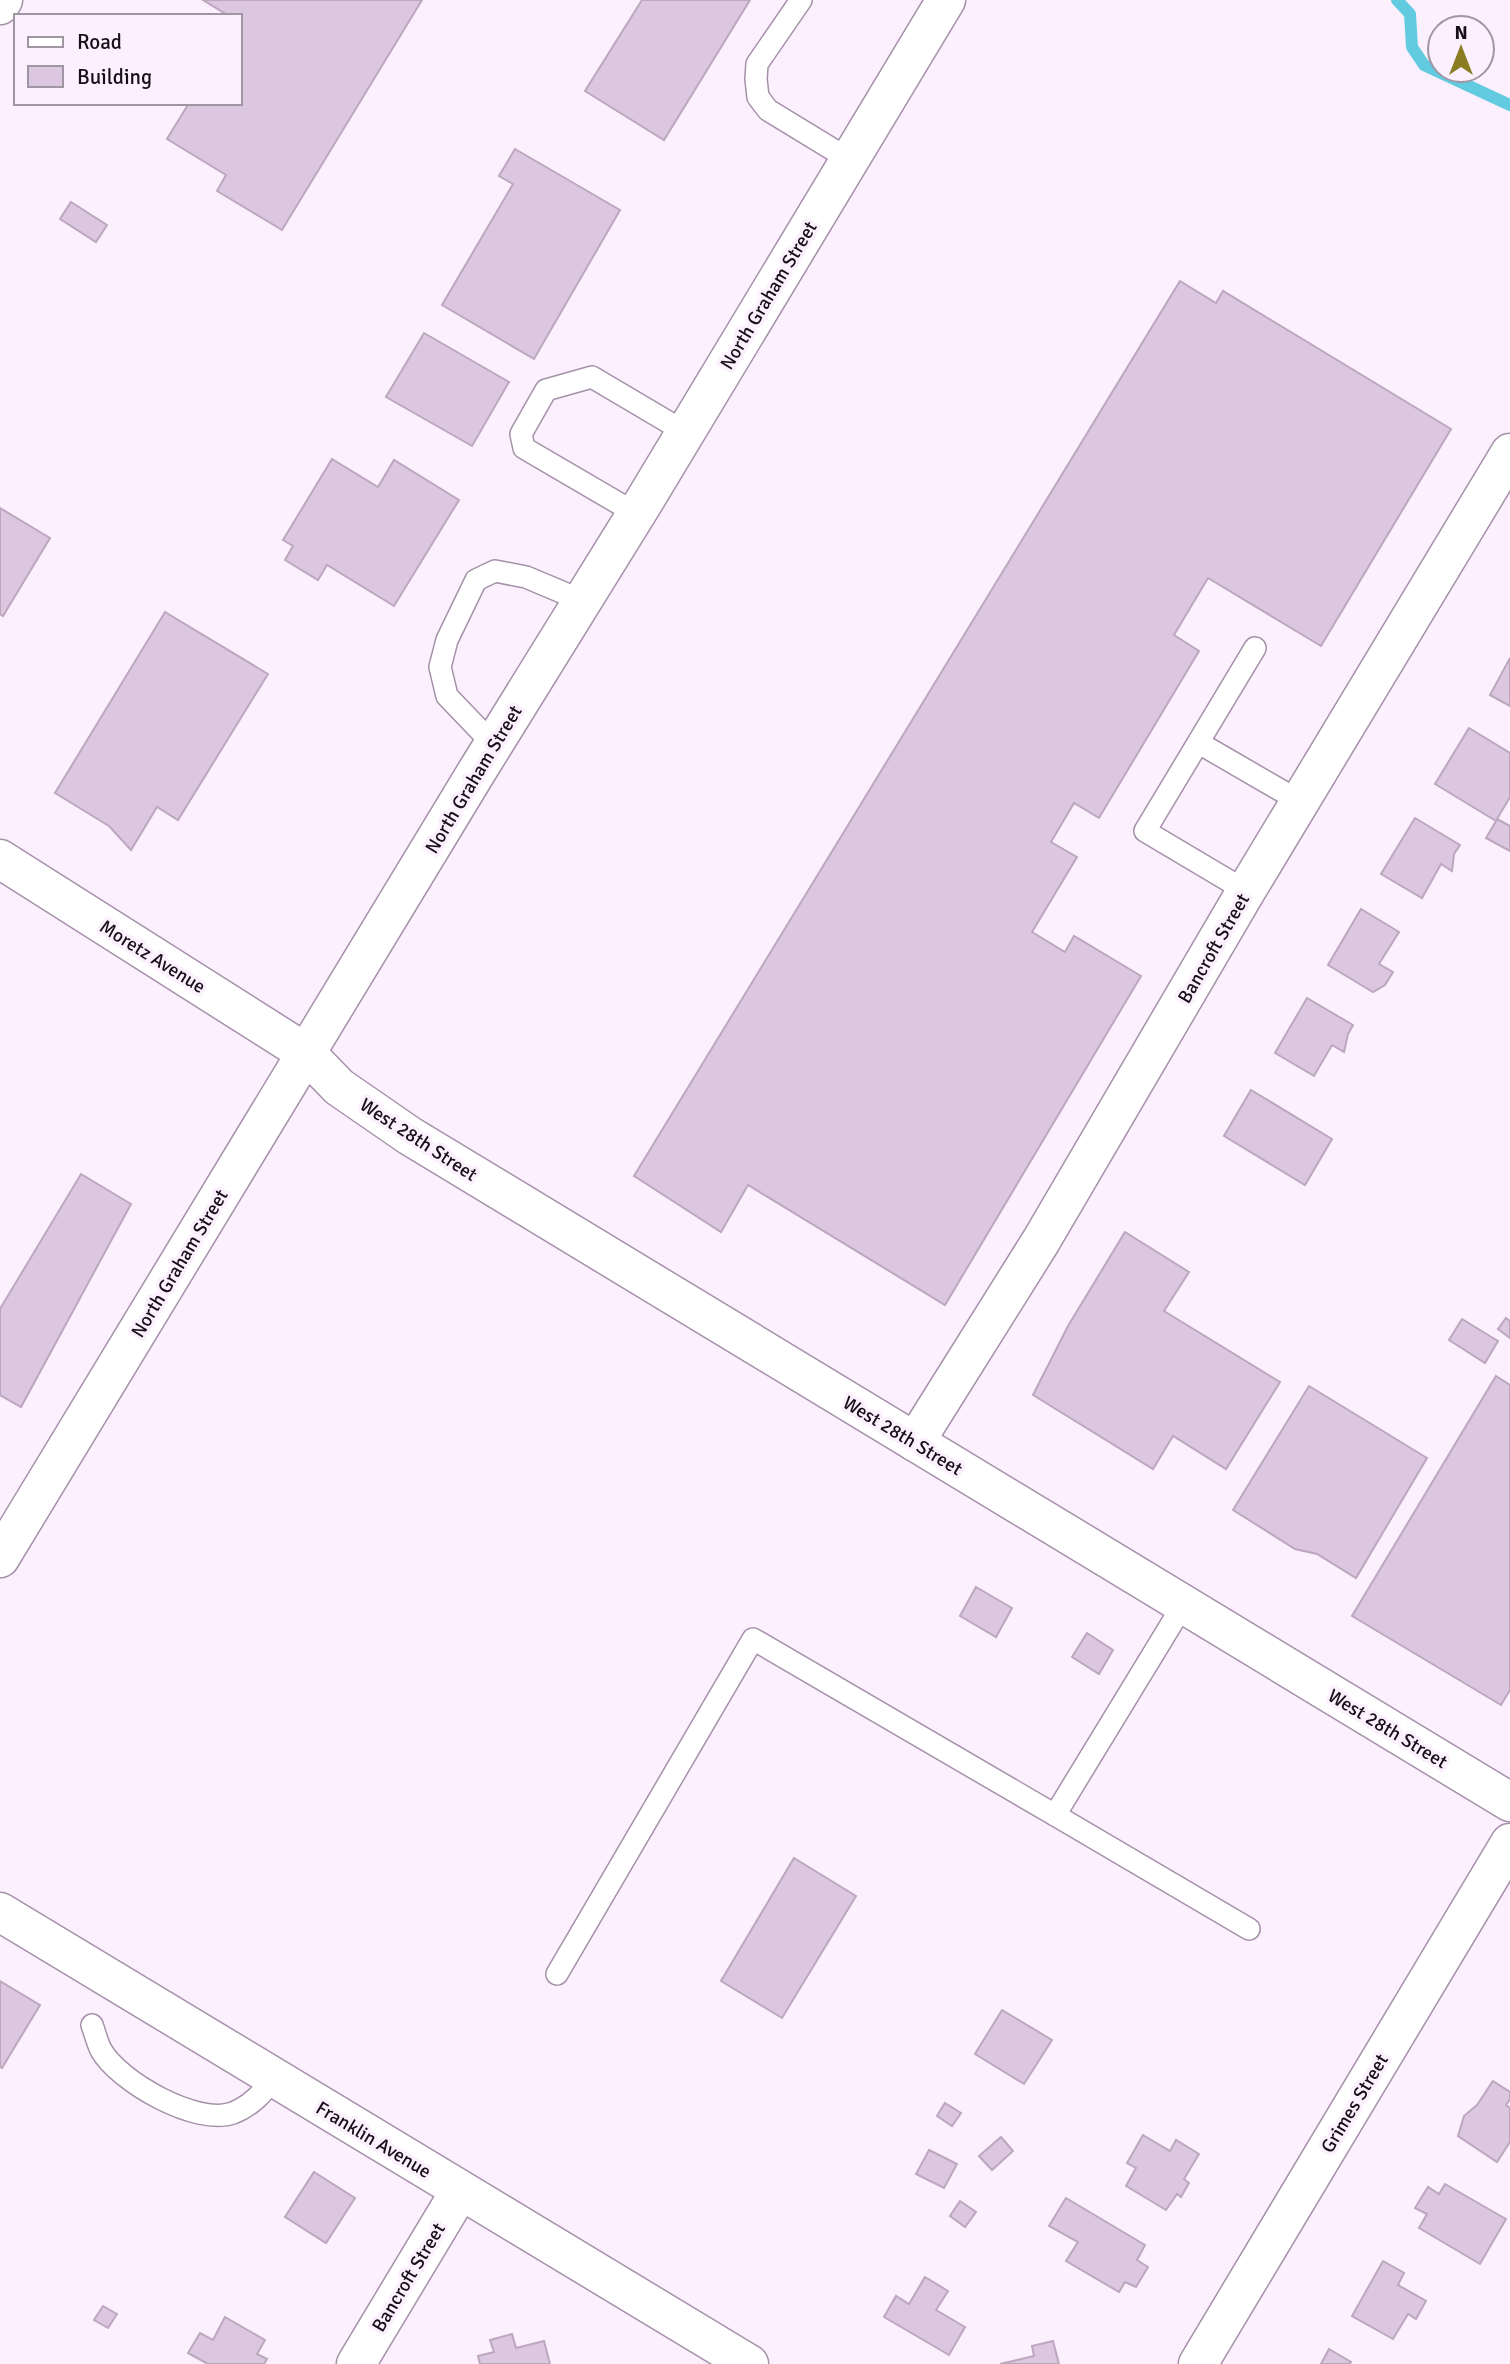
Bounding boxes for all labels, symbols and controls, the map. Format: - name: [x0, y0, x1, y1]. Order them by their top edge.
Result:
- legend: [14, 14, 242, 105]
- north arrow: [1426, 14, 1496, 84]
- text: N: [1454, 21, 1468, 45]
- text: Road: [77, 29, 122, 55]
- text: Building: [77, 64, 152, 90]
- street label: North Graham Street: [715, 217, 823, 374]
- street label: North Graham Street: [420, 701, 528, 858]
- street label: Bancroft Street: [1173, 889, 1255, 1008]
- street label: Moretz Avenue: [95, 915, 210, 999]
- street label: West 28th Street: [355, 1093, 482, 1187]
- street label: North Graham Street: [126, 1185, 234, 1342]
- street label: West 28th Street: [838, 1391, 967, 1481]
- street label: West 28th Street: [1323, 1684, 1452, 1774]
- street label: Grimes Street: [1316, 2049, 1394, 2157]
- street label: Franklin Avenue: [312, 2096, 435, 2184]
- street label: Bancroft Street: [367, 2218, 451, 2336]

